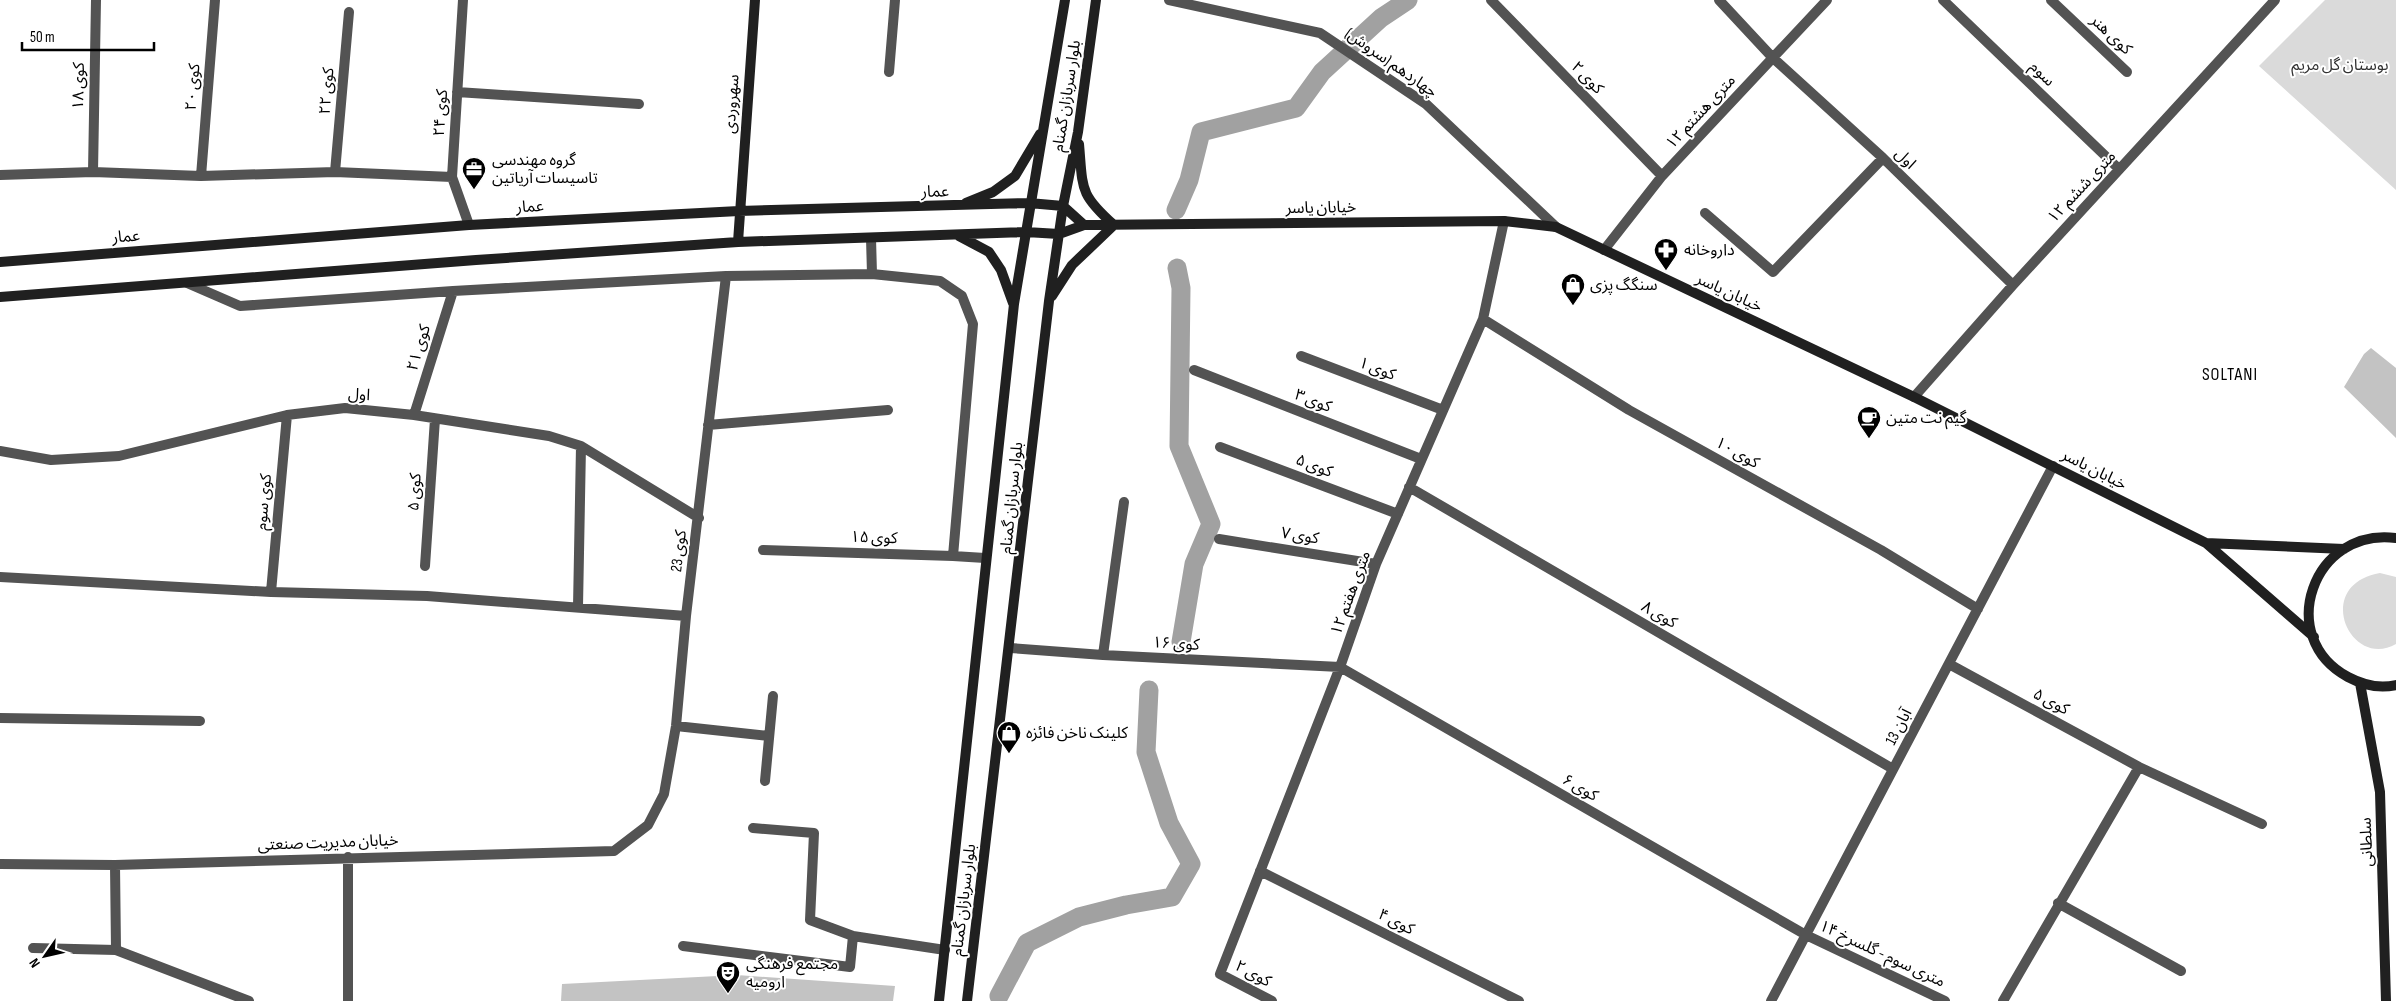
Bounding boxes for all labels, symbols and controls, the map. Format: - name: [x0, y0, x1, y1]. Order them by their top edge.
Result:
- street label: کوی هنر: [2086, 10, 2136, 59]
- scale bar: [22, 20, 155, 52]
- street label: چهاردهم (سروش): [1340, 24, 1441, 103]
- text: 50 m: [30, 28, 55, 47]
- street label: بلوار سربازان گمنام: [1049, 39, 1087, 153]
- park label: بوستان گل مریم: [2291, 56, 2389, 77]
- street label: سوم: [2024, 57, 2059, 92]
- street label: کوی ۲: [1567, 58, 1607, 99]
- street label: کوی ۱۸: [69, 62, 89, 110]
- street label: کوی ۲۰: [181, 62, 205, 111]
- street label: کوی ۲۲: [315, 66, 339, 115]
- street label: ۱۲ متری هشتم: [1662, 71, 1741, 154]
- street label: سهروردی: [720, 74, 744, 134]
- street label: کوی ۲۴: [430, 88, 452, 137]
- street label: اول: [1890, 144, 1920, 174]
- street label: ۱۲ متری ششم: [2044, 147, 2122, 228]
- place label: گروه مهندسی تاسیسات آریاتین: [492, 151, 598, 188]
- office icon: گروه مهندسی تاسیسات آریاتین: [461, 156, 487, 190]
- street label: عمار: [920, 182, 949, 202]
- street label: عمار: [515, 197, 544, 217]
- street label: خیابان یاسر: [1284, 198, 1357, 218]
- street label: عمار: [110, 227, 141, 248]
- pharmacy icon: داروخانه: [1653, 237, 1679, 271]
- place label: داروخانه: [1684, 241, 1735, 260]
- street label: خیابان یاسر: [1692, 269, 1765, 317]
- shop icon: سنگگ پزی: [1560, 272, 1586, 306]
- place label: سنگگ پزی: [1590, 276, 1658, 295]
- street label: کوی ۲۱: [403, 322, 435, 373]
- street label: کوی ۱: [1356, 353, 1399, 385]
- district label: SOLTANI: [2202, 364, 2258, 385]
- street label: اول: [347, 385, 371, 405]
- street label: کوی ۳: [1292, 385, 1335, 417]
- cafe icon: گیم نت متین: [1856, 405, 1882, 439]
- place label: گیم نت متین: [1886, 409, 1967, 430]
- street label: کوی ۱۰: [1712, 433, 1763, 473]
- street label: بلوار سربازان گمنام: [997, 441, 1029, 555]
- street label: خیابان یاسر: [2057, 445, 2130, 495]
- street label: کوی ۵: [1293, 450, 1336, 482]
- street label: کوی ۵: [404, 472, 426, 512]
- street label: کوی سوم: [252, 473, 278, 531]
- street label: کوی ۷: [1280, 524, 1321, 548]
- street label: کوی ۱۵: [850, 528, 898, 548]
- street label: کوی 23: [667, 529, 691, 573]
- street label: ۱۲ متری هفتم: [1327, 548, 1377, 638]
- street label: کوی ۸: [1638, 597, 1681, 633]
- street label: کوی ۱۶: [1152, 633, 1200, 655]
- street label: کوی ۵: [2030, 685, 2073, 719]
- street label: 13 آبان: [1882, 704, 1917, 748]
- shop icon: کلینک ناخن فائزه: [996, 720, 1022, 754]
- place label: کلینک ناخن فائزه: [1026, 724, 1128, 743]
- street label: کوی ۶: [1559, 770, 1602, 806]
- street label: سلطانی: [2357, 817, 2377, 867]
- street label: خیابان مدیریت صنعتی: [257, 831, 399, 855]
- street label: بلوار سربازان گمنام: [948, 843, 982, 957]
- street label: کوی ۴: [1375, 905, 1418, 939]
- street label: ۱۴ متری سوم - گلسرخ: [1815, 917, 1948, 993]
- north arrow: [20, 931, 70, 981]
- text: N: [25, 955, 44, 971]
- place label: مجتمع فرهنگی ارومیه: [746, 955, 838, 992]
- street label: کوی ۲: [1232, 957, 1275, 991]
- theatre icon: مجتمع فرهنگی ارومیه: [715, 960, 741, 994]

